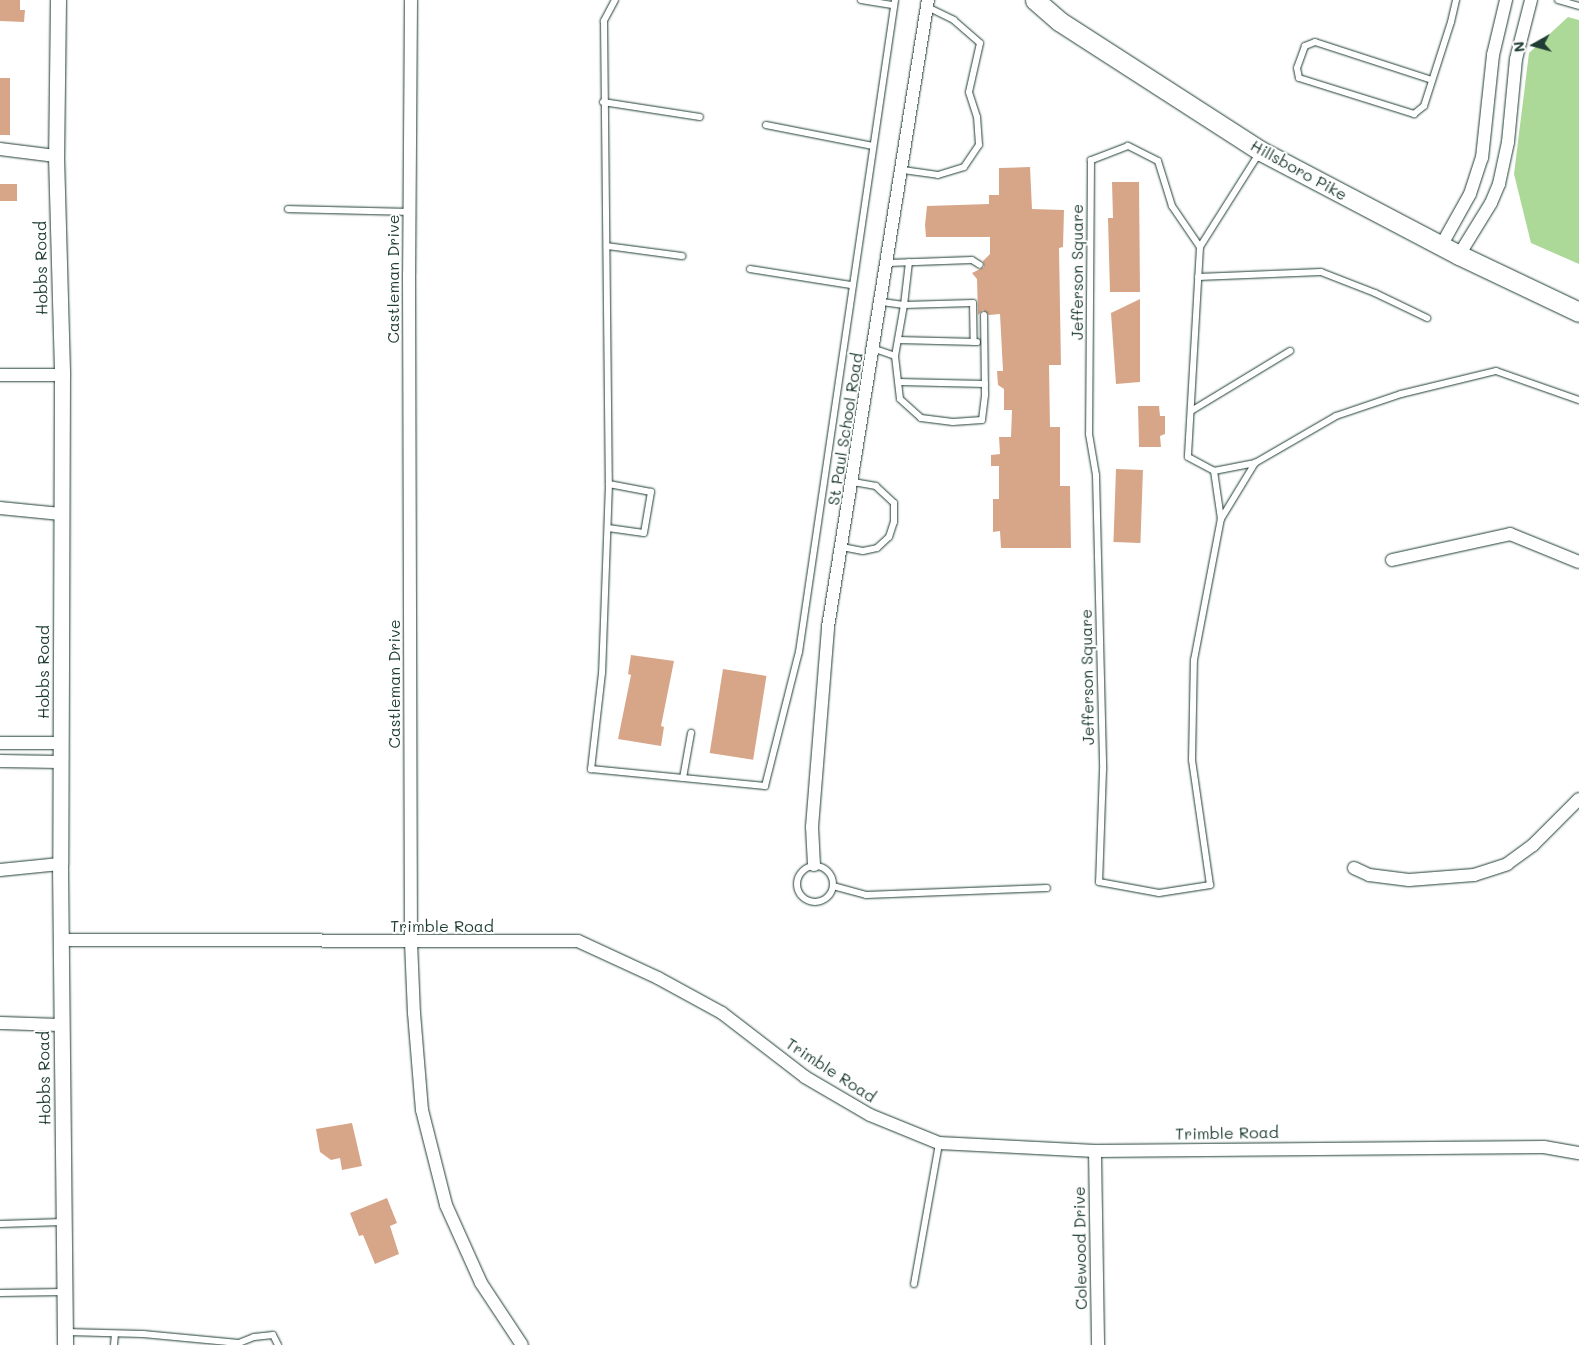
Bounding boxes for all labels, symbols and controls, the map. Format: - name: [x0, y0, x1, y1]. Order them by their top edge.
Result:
- north arrow: [1509, 20, 1559, 70]
- text: N: [1509, 40, 1529, 53]
- street label: Hillsboro Pike: [1247, 136, 1351, 204]
- street label: Jefferson Square: [1067, 204, 1087, 340]
- street label: Castleman Drive: [383, 214, 403, 344]
- street label: Hobbs Road: [31, 221, 51, 315]
- street label: St Paul School Road: [823, 351, 867, 507]
- street label: Jefferson Square: [1076, 609, 1098, 745]
- street label: Castleman Drive: [384, 619, 404, 749]
- street label: Hobbs Road: [33, 625, 53, 719]
- street label: Trimble Road: [390, 916, 494, 936]
- street label: Hobbs Road: [34, 1031, 54, 1125]
- street label: Trimble Road: [782, 1034, 880, 1106]
- street label: Trimble Road: [1175, 1122, 1279, 1144]
- street label: Colewood Drive: [1069, 1186, 1091, 1310]

